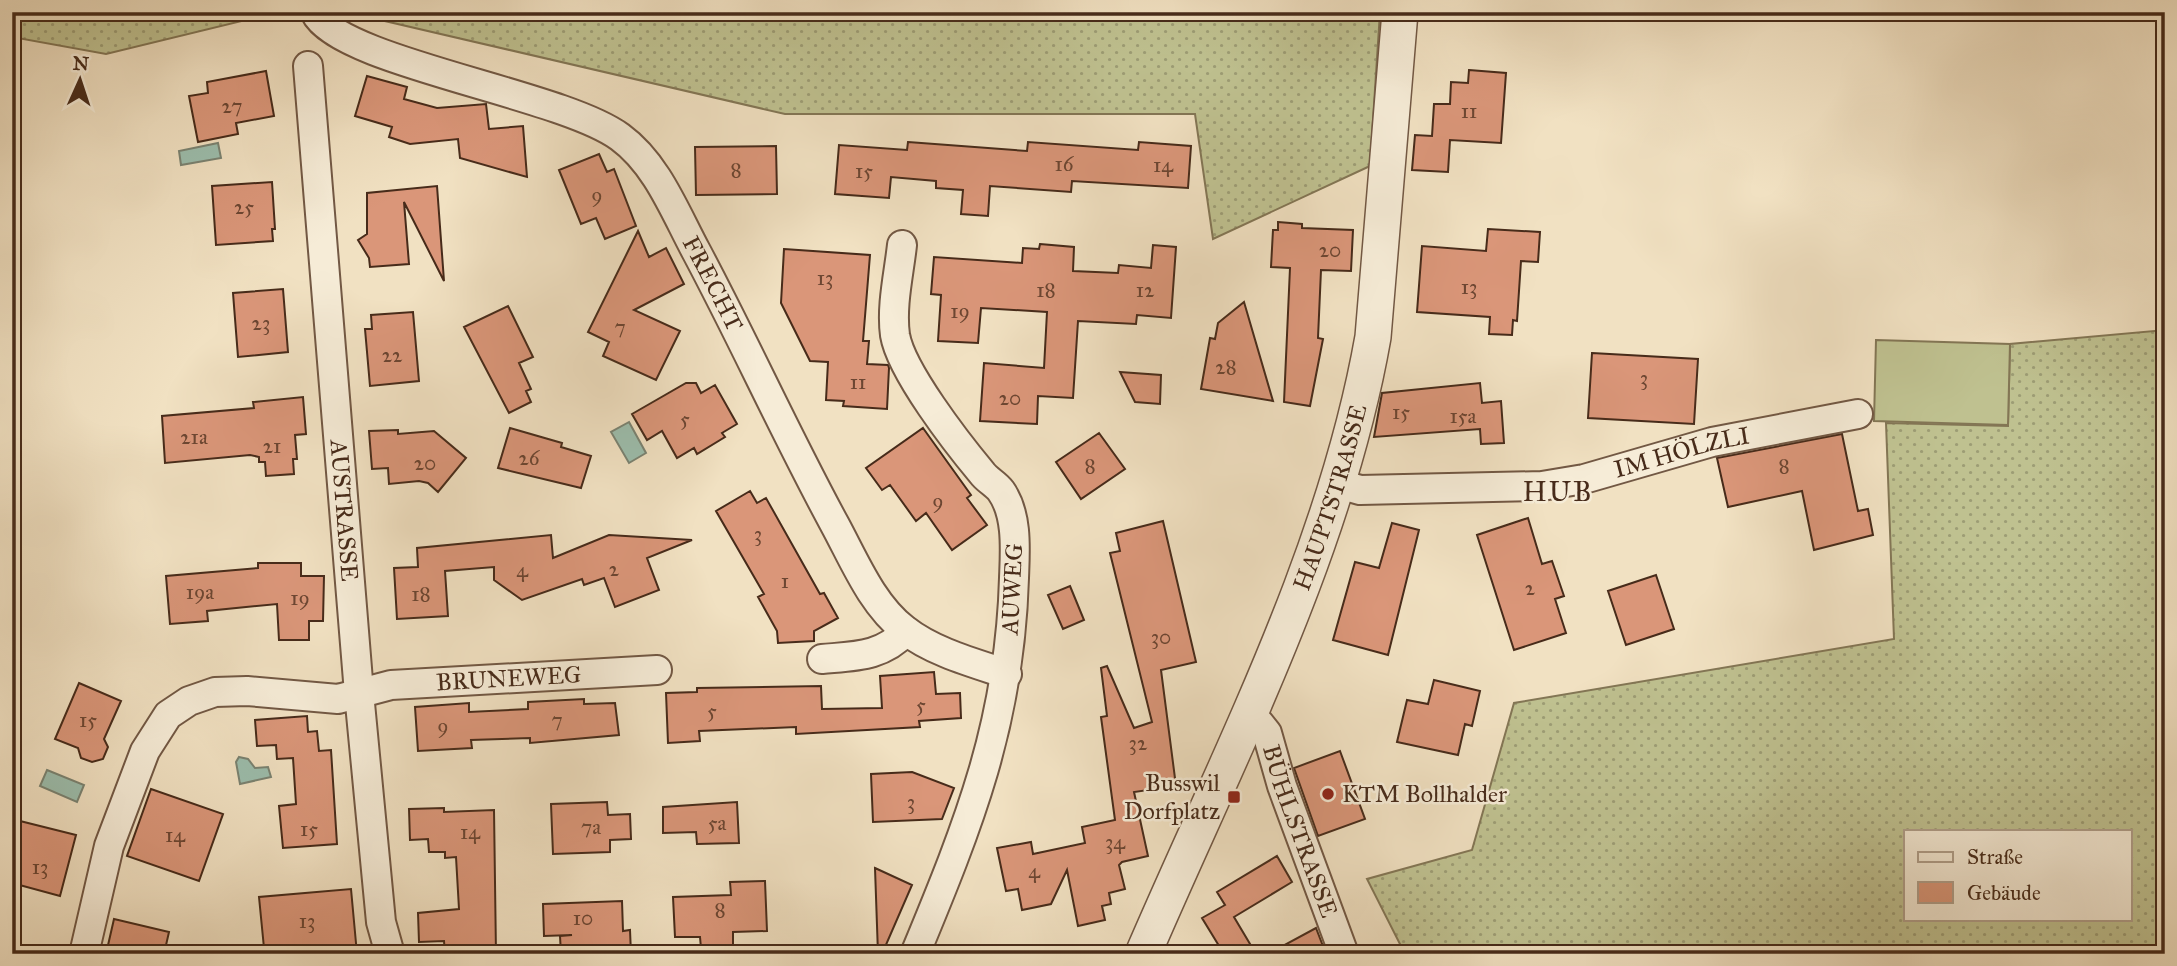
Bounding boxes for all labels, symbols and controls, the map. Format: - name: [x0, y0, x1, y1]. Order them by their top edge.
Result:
- north arrow: [46, 46, 116, 116]
- text: N: [72, 52, 90, 75]
- house number: 27: [222, 93, 243, 119]
- house number: 11: [1461, 98, 1477, 124]
- house number: 16: [1054, 151, 1075, 177]
- house number: 14: [1153, 152, 1174, 178]
- house number: 8: [730, 157, 742, 183]
- house number: 15: [855, 158, 873, 184]
- house number: 9: [591, 182, 603, 208]
- house number: 25: [234, 194, 254, 220]
- street label: FRECHT: [676, 231, 750, 336]
- house number: 20: [1319, 237, 1341, 263]
- house number: 13: [817, 265, 833, 291]
- house number: 13: [1461, 274, 1477, 300]
- house number: 18: [1036, 277, 1056, 303]
- house number: 12: [1136, 277, 1155, 303]
- house number: 19: [950, 298, 970, 324]
- house number: 23: [252, 310, 270, 336]
- house number: 7: [614, 314, 626, 340]
- house number: 22: [382, 342, 403, 368]
- house number: 28: [1215, 354, 1237, 380]
- house number: 3: [1640, 365, 1648, 391]
- house number: 11: [850, 369, 866, 395]
- house number: 20: [999, 385, 1021, 411]
- house number: 15: [1392, 399, 1410, 425]
- street label: HAUPTSTRASSE: [1287, 401, 1373, 595]
- house number: 15a: [1450, 403, 1477, 429]
- house number: 5: [680, 406, 690, 432]
- street label: IM HÖLZLI: [1610, 420, 1752, 485]
- house number: 21a: [180, 424, 208, 450]
- house number: 21: [263, 433, 281, 459]
- street label: AUSTRASSE: [323, 437, 365, 583]
- house number: 26: [518, 445, 541, 471]
- house number: 20: [414, 450, 436, 476]
- house number: 8: [1084, 453, 1096, 479]
- house number: 8: [1778, 453, 1790, 479]
- district label: HUB: [1523, 474, 1593, 509]
- house number: 9: [932, 488, 944, 514]
- house number: 3: [754, 521, 762, 547]
- street label: AUWEG: [995, 542, 1029, 637]
- house number: 2: [609, 556, 620, 582]
- house number: 4: [516, 557, 529, 583]
- house number: 1: [781, 568, 789, 594]
- house number: 2: [1525, 575, 1536, 601]
- house number: 19a: [186, 579, 214, 605]
- house number: 18: [411, 581, 431, 607]
- house number: 19: [290, 585, 310, 611]
- house number: 30: [1151, 624, 1171, 650]
- street label: BRUNEWEG: [435, 659, 582, 697]
- house number: 5: [916, 692, 926, 718]
- house number: 5: [707, 698, 717, 724]
- house number: 15: [79, 707, 97, 733]
- house number: 7: [551, 707, 563, 733]
- house number: 9: [437, 713, 449, 739]
- house number: 32: [1129, 730, 1148, 756]
- street label: BÜHLSTRASSE: [1256, 741, 1344, 922]
- place label: Busswil Dorfplatz: [1124, 768, 1221, 826]
- place label: KTM Bollhalder: [1342, 779, 1507, 809]
- marker: KTM Bollhalder: [1320, 786, 1336, 802]
- house number: 3: [907, 789, 915, 815]
- marker: Busswil Dorfplatz: [1226, 789, 1242, 805]
- house number: 5a: [708, 810, 726, 836]
- house number: 7a: [581, 814, 601, 840]
- house number: 15: [300, 816, 318, 842]
- house number: 14: [460, 819, 481, 845]
- house number: 14: [165, 822, 186, 848]
- house number: 34: [1105, 829, 1126, 855]
- legend: [1904, 830, 2132, 920]
- text: Straße: [1967, 844, 2023, 870]
- house number: 13: [32, 854, 48, 880]
- house number: 4: [1028, 858, 1041, 884]
- text: Gebäude: [1967, 880, 2041, 906]
- house number: 8: [714, 897, 726, 923]
- house number: 10: [573, 905, 593, 931]
- house number: 13: [299, 908, 315, 934]

